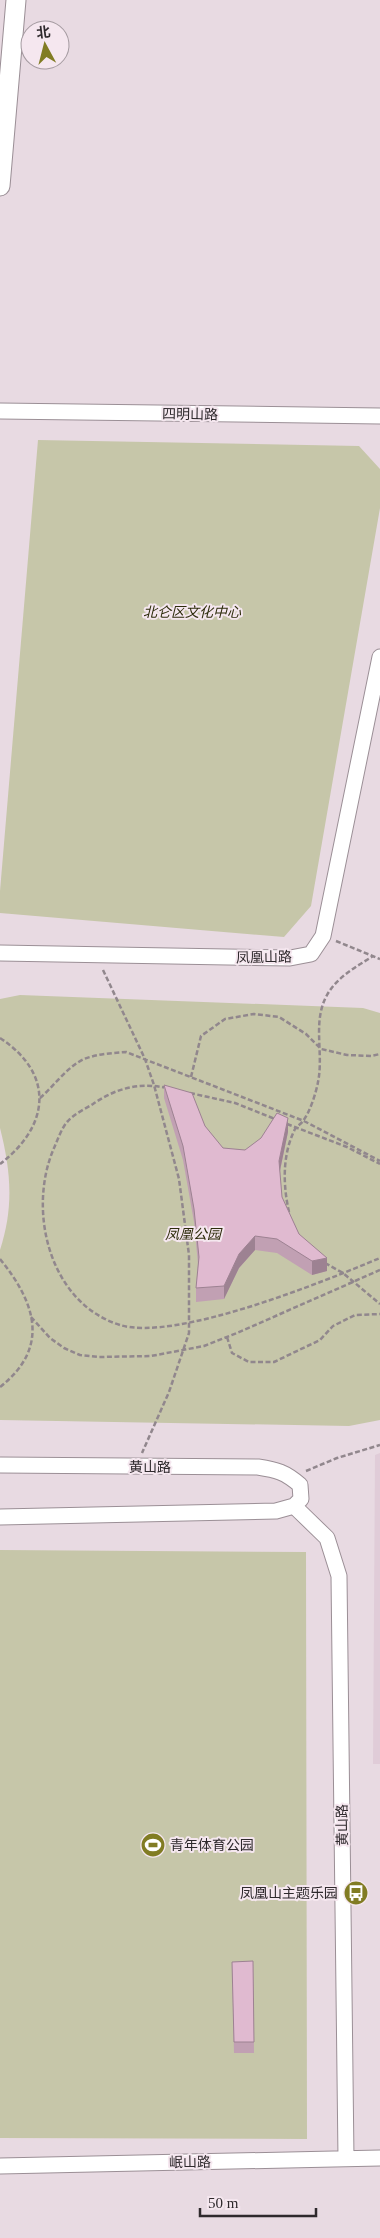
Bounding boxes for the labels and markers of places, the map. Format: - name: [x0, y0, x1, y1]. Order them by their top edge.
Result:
- sports icon: 青年体育公园: [140, 1832, 166, 1858]
- place label: 青年体育公园: [170, 1838, 254, 1853]
- bus stop icon: 凤凰山主题乐园: [343, 1880, 369, 1906]
- place label: 凤凰山主题乐园: [240, 1886, 338, 1901]

